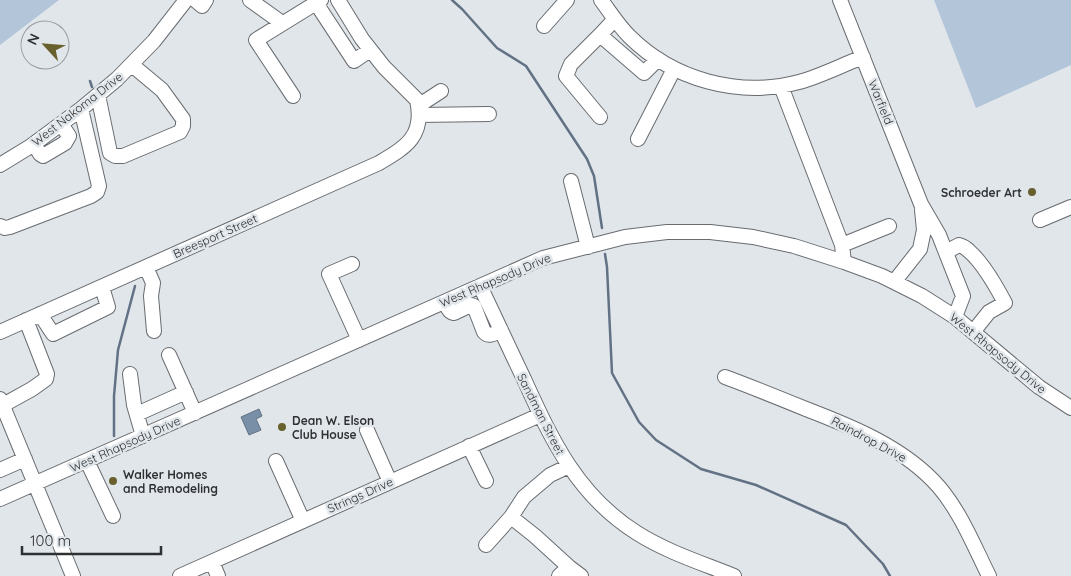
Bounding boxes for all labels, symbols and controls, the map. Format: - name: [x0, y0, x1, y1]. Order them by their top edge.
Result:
- north arrow: [20, 20, 70, 70]
- text: N: [23, 31, 44, 48]
- street label: West Nakoma Drive: [29, 69, 126, 149]
- street label: Warfield: [865, 77, 897, 127]
- place label: Schroeder Art: [941, 185, 1022, 200]
- marker: Schroeder Art: [1026, 186, 1038, 198]
- street label: Breesport Street: [171, 211, 259, 261]
- street label: West Rhapsody Drive: [437, 250, 553, 310]
- street label: West Rhapsody Drive: [947, 310, 1049, 397]
- street label: Sandman Street: [514, 371, 568, 457]
- street label: West Rhapsody Drive: [67, 413, 183, 475]
- place label: Dean W. Elson Club House: [292, 413, 374, 442]
- street label: Raindrop Drive: [829, 413, 909, 465]
- marker: Dean W. Elson Club House: [276, 421, 288, 433]
- place label: Walker Homes and Remodeling: [123, 467, 218, 496]
- street label: Strings Drive: [325, 474, 395, 516]
- marker: Walker Homes and Remodeling: [107, 475, 119, 487]
- scale bar: [22, 524, 161, 556]
- text: 100 m: [30, 531, 71, 550]

